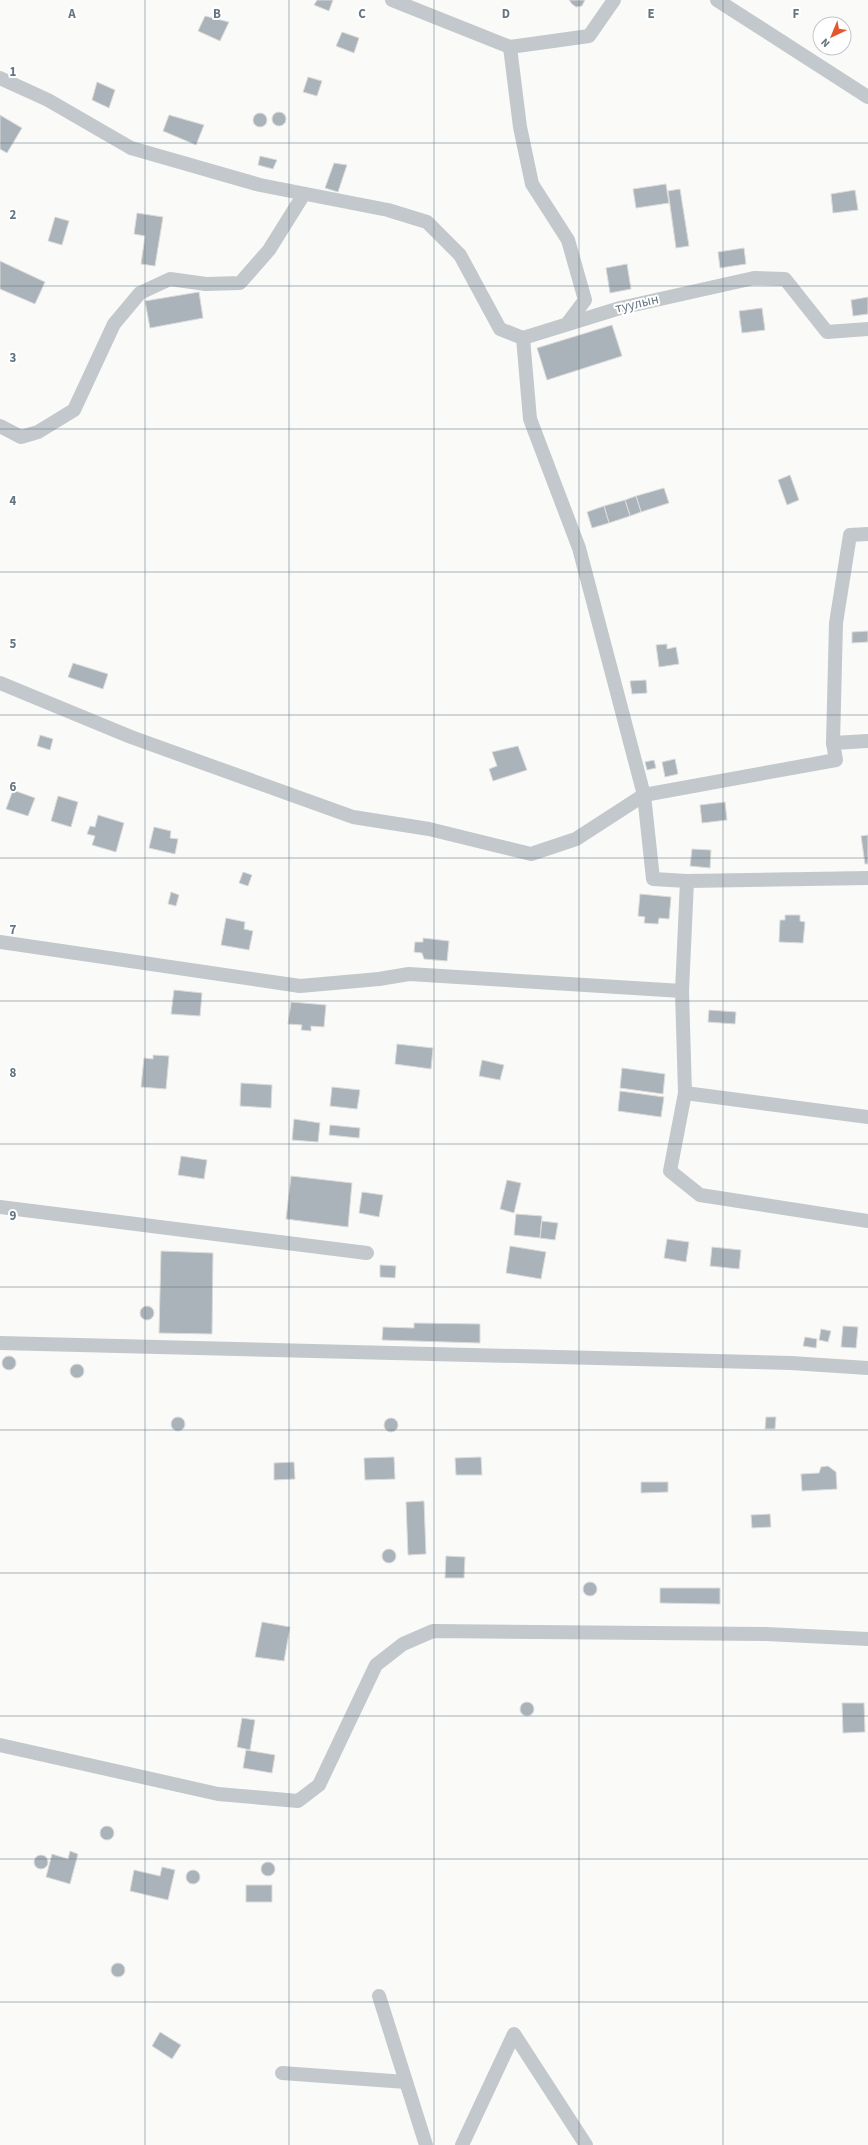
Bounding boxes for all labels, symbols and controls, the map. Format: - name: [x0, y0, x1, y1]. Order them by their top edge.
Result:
- text: A: [67, 5, 76, 23]
- text: B: [213, 5, 221, 23]
- text: C: [358, 5, 366, 23]
- text: D: [502, 5, 510, 23]
- text: E: [647, 5, 655, 23]
- text: F: [793, 5, 800, 23]
- north arrow: [812, 16, 852, 56]
- text: N: [818, 35, 833, 51]
- text: 1: [10, 63, 17, 81]
- text: 2: [10, 206, 17, 224]
- street label: туулын: [613, 289, 661, 319]
- text: 3: [10, 349, 17, 367]
- text: 4: [10, 492, 17, 510]
- text: 5: [10, 635, 17, 653]
- text: 6: [10, 778, 17, 796]
- text: 7: [10, 921, 17, 939]
- text: 8: [10, 1064, 17, 1082]
- text: 9: [10, 1207, 17, 1225]

